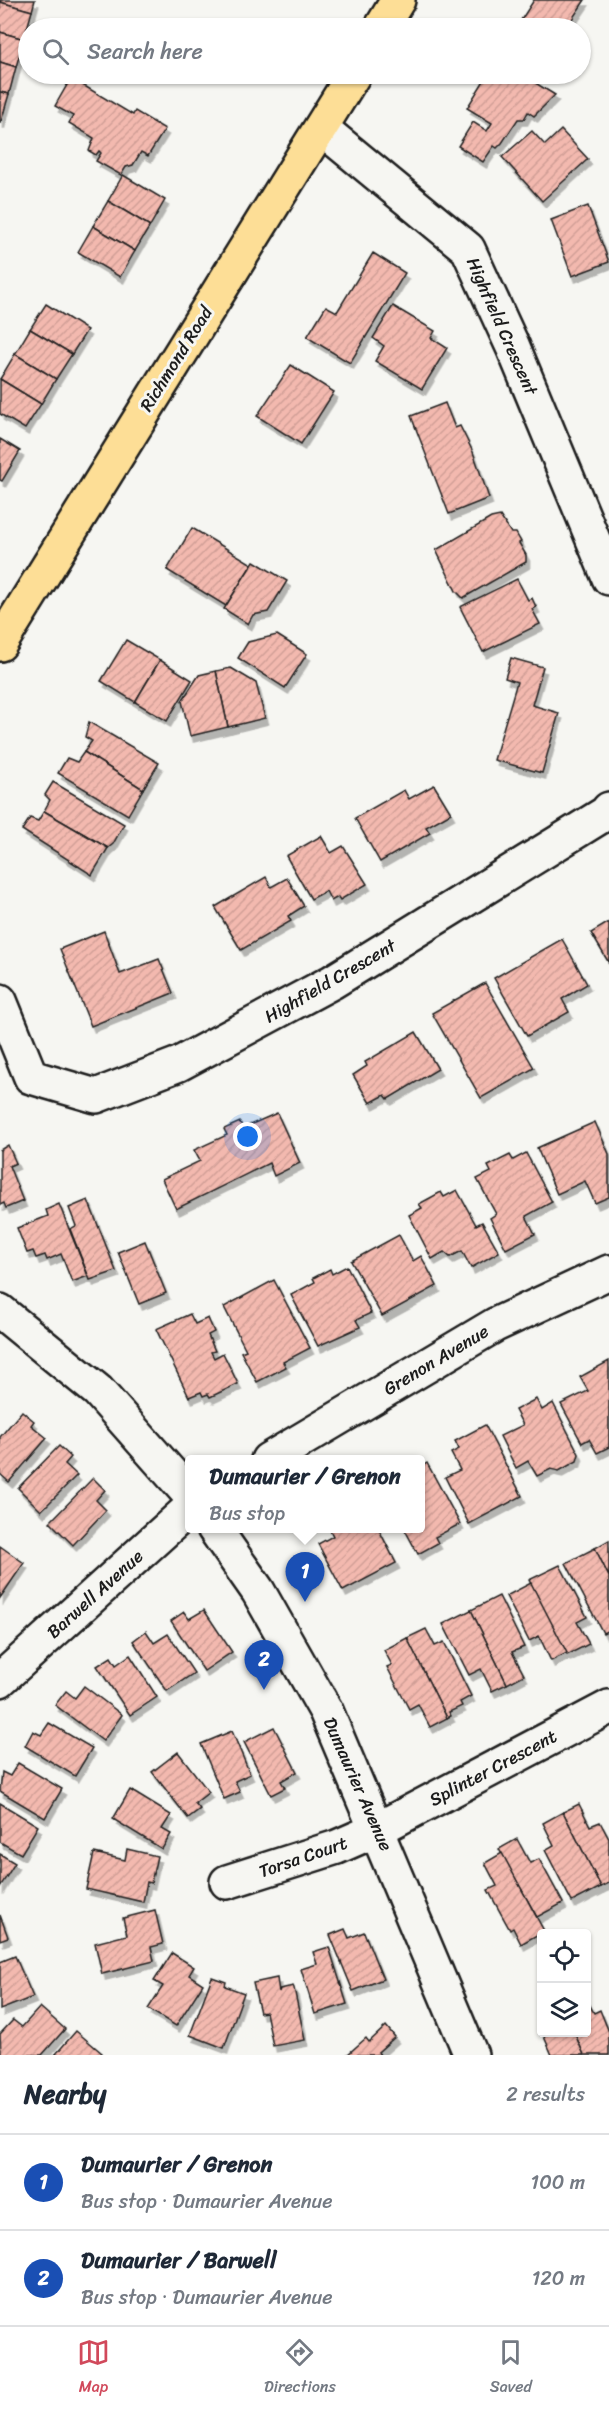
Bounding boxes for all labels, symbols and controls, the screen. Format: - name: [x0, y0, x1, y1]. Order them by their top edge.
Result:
- search box: [18, 18, 591, 84]
- text: Search here: [87, 32, 203, 71]
- icon: search: [39, 35, 72, 68]
- street label: Highfield Crescent: [457, 252, 547, 401]
- street label: Richmond Road: [131, 299, 222, 418]
- street label: Highfield Crescent: [258, 930, 403, 1032]
- your location: [233, 1122, 262, 1151]
- street label: Grenon Avenue: [377, 1316, 495, 1404]
- popup: [185, 1455, 425, 1533]
- text: Dumaurier / Grenon: [209, 1457, 401, 1496]
- text: Bus stop: [209, 1496, 285, 1531]
- street label: Barwell Avenue: [39, 1541, 151, 1647]
- pin: 1: [286, 1552, 324, 1602]
- pin: 2: [244, 1640, 284, 1690]
- street label: Dumaurier Avenue: [314, 1712, 402, 1856]
- street label: Splinter Crescent: [423, 1721, 563, 1815]
- street label: Torsa Court: [254, 1827, 352, 1887]
- map controls: [537, 1929, 591, 2037]
- button: locate: [537, 1929, 591, 1983]
- button: layers: [537, 1983, 591, 2037]
- text: Nearby: [24, 2071, 106, 2117]
- text: 2 results: [506, 2077, 585, 2112]
- text: Dumaurier / Grenon: [81, 2145, 272, 2184]
- text: 1: [39, 2165, 48, 2200]
- text: 100 m: [531, 2165, 585, 2200]
- text: Bus stop · Dumaurier Avenue: [81, 2184, 333, 2219]
- text: Dumaurier / Barwell: [81, 2241, 276, 2280]
- text: 2: [38, 2261, 49, 2296]
- text: 120 m: [532, 2261, 585, 2296]
- text: Bus stop · Dumaurier Avenue: [81, 2280, 333, 2315]
- tab: Map: [77, 2336, 110, 2401]
- tab: Directions: [264, 2336, 336, 2401]
- tab: Saved: [490, 2336, 532, 2401]

